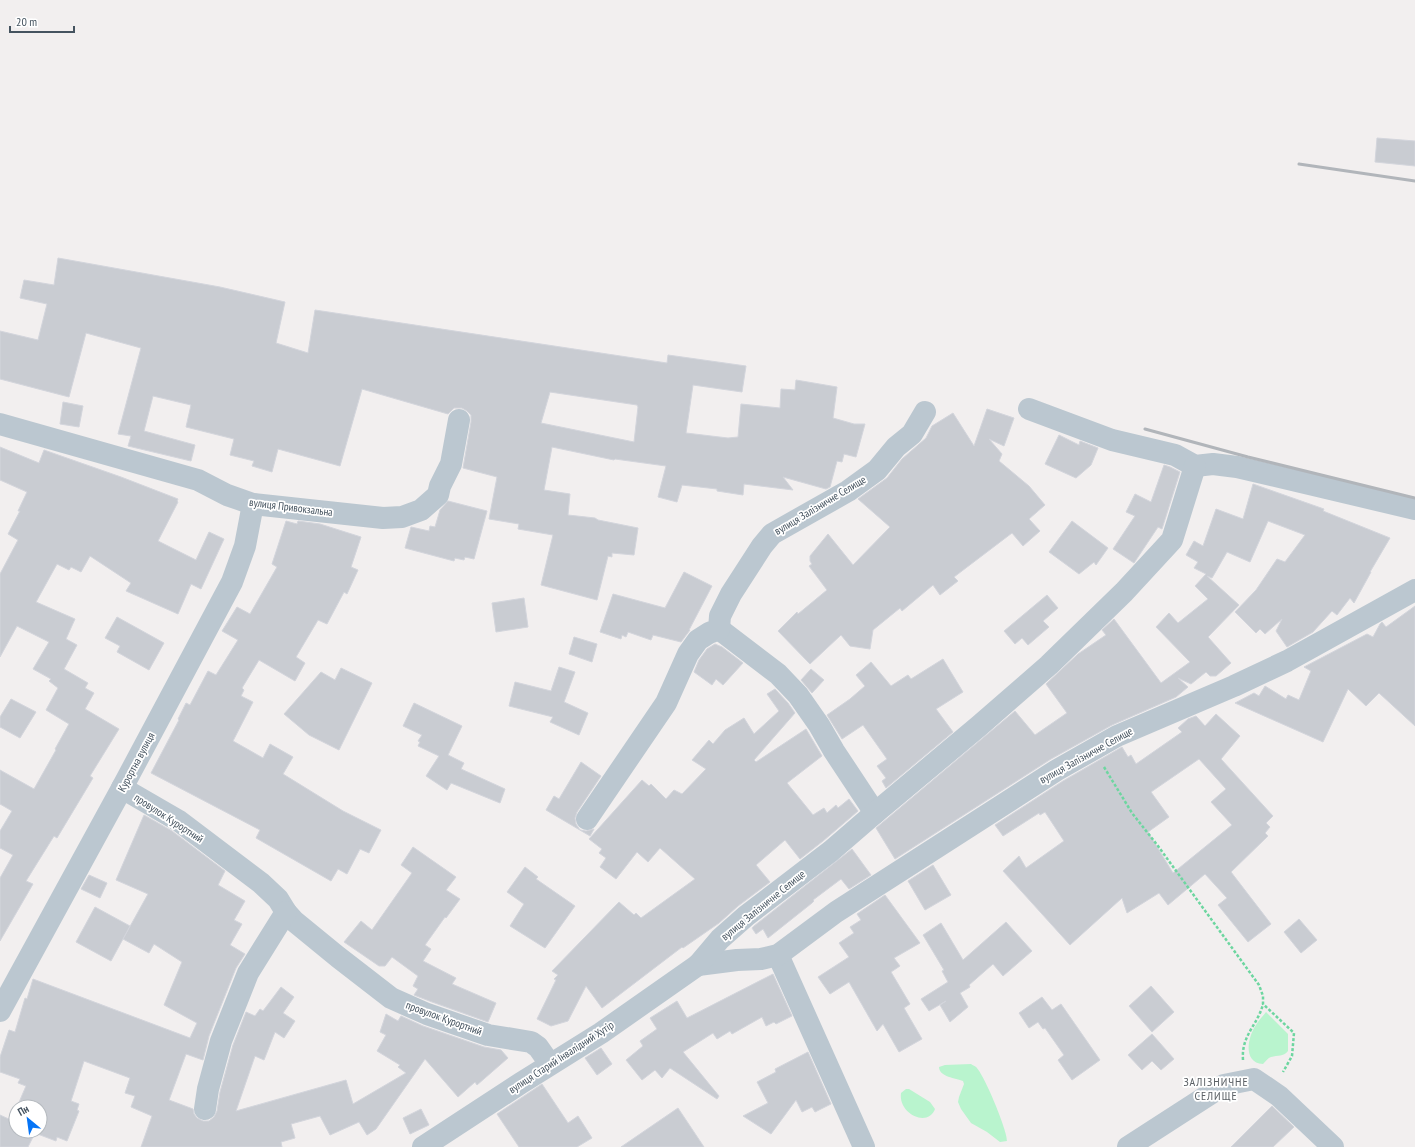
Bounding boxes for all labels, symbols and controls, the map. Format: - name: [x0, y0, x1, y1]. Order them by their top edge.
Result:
- scale bar: [10, 8, 74, 34]
- text: 20 m: [16, 14, 37, 29]
- street label: вулиця Залізничне Селище: [772, 472, 869, 538]
- street label: вулиця Привокзальна: [248, 495, 334, 519]
- street label: вулиця Залізничне Селище: [1037, 723, 1135, 786]
- street label: Курортна вулиця: [114, 730, 158, 794]
- street label: провулок Курортний: [132, 790, 207, 846]
- street label: вулиця Залізничне Селище: [718, 866, 808, 943]
- street label: провулок Курортний: [404, 998, 484, 1038]
- street label: вулиця Старий Інвалідний Хутір: [506, 1018, 616, 1096]
- district label: ЗАЛІЗНИЧНЕ СЕЛИЩЕ: [1183, 1074, 1249, 1103]
- north arrow: [8, 1099, 48, 1139]
- text: Пн: [15, 1101, 31, 1119]

